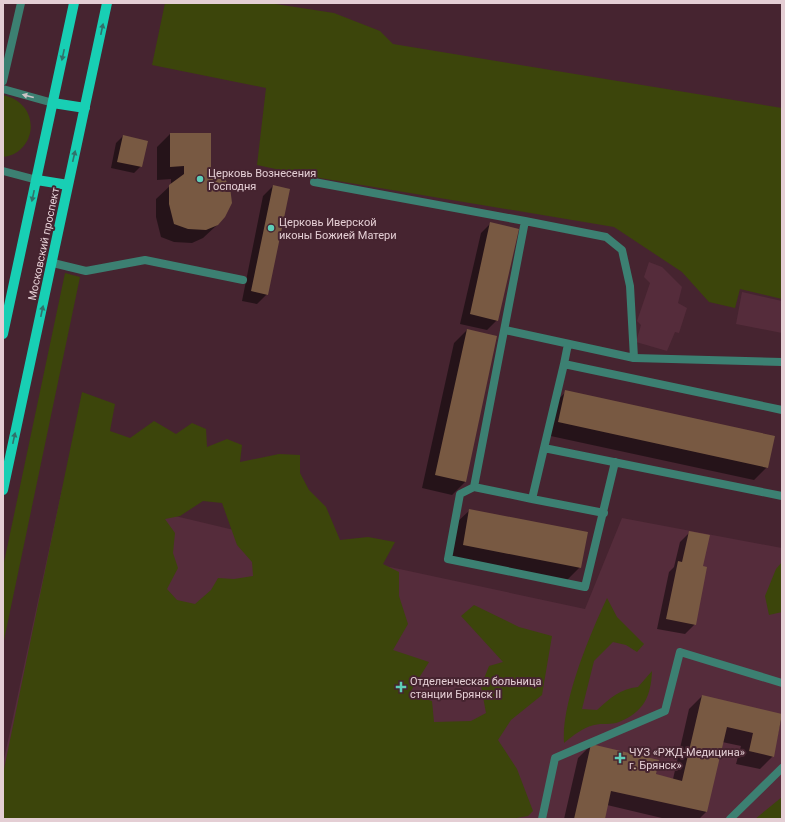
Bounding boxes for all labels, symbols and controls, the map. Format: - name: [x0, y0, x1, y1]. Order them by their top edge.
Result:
- one-way arrow: [99, 23, 105, 35]
- one-way arrow: [60, 49, 66, 61]
- one-way arrow: [22, 93, 34, 99]
- one-way arrow: [72, 150, 78, 163]
- place label: Церковь Вознесения Господня: [208, 167, 316, 193]
- marker: Церковь Вознесения Господня: [195, 174, 205, 184]
- street label: Московский проспект: [26, 186, 62, 302]
- one-way arrow: [30, 190, 36, 202]
- place label: Церковь Иверской иконы Божией Матери: [279, 216, 397, 242]
- marker: Церковь Иверской иконы Божией Матери: [266, 223, 276, 233]
- one-way arrow: [39, 305, 45, 317]
- one-way arrow: [12, 432, 18, 444]
- place label: Отделенческая больница станции Брянск II: [410, 675, 541, 701]
- marker: Отделенческая больница станции Брянск II: [395, 681, 407, 693]
- place label: ЧУЗ «РЖД-Медицина» г. Брянск»: [629, 746, 745, 772]
- marker: ЧУЗ «РЖД-Медицина» г. Брянск»: [614, 752, 626, 764]

